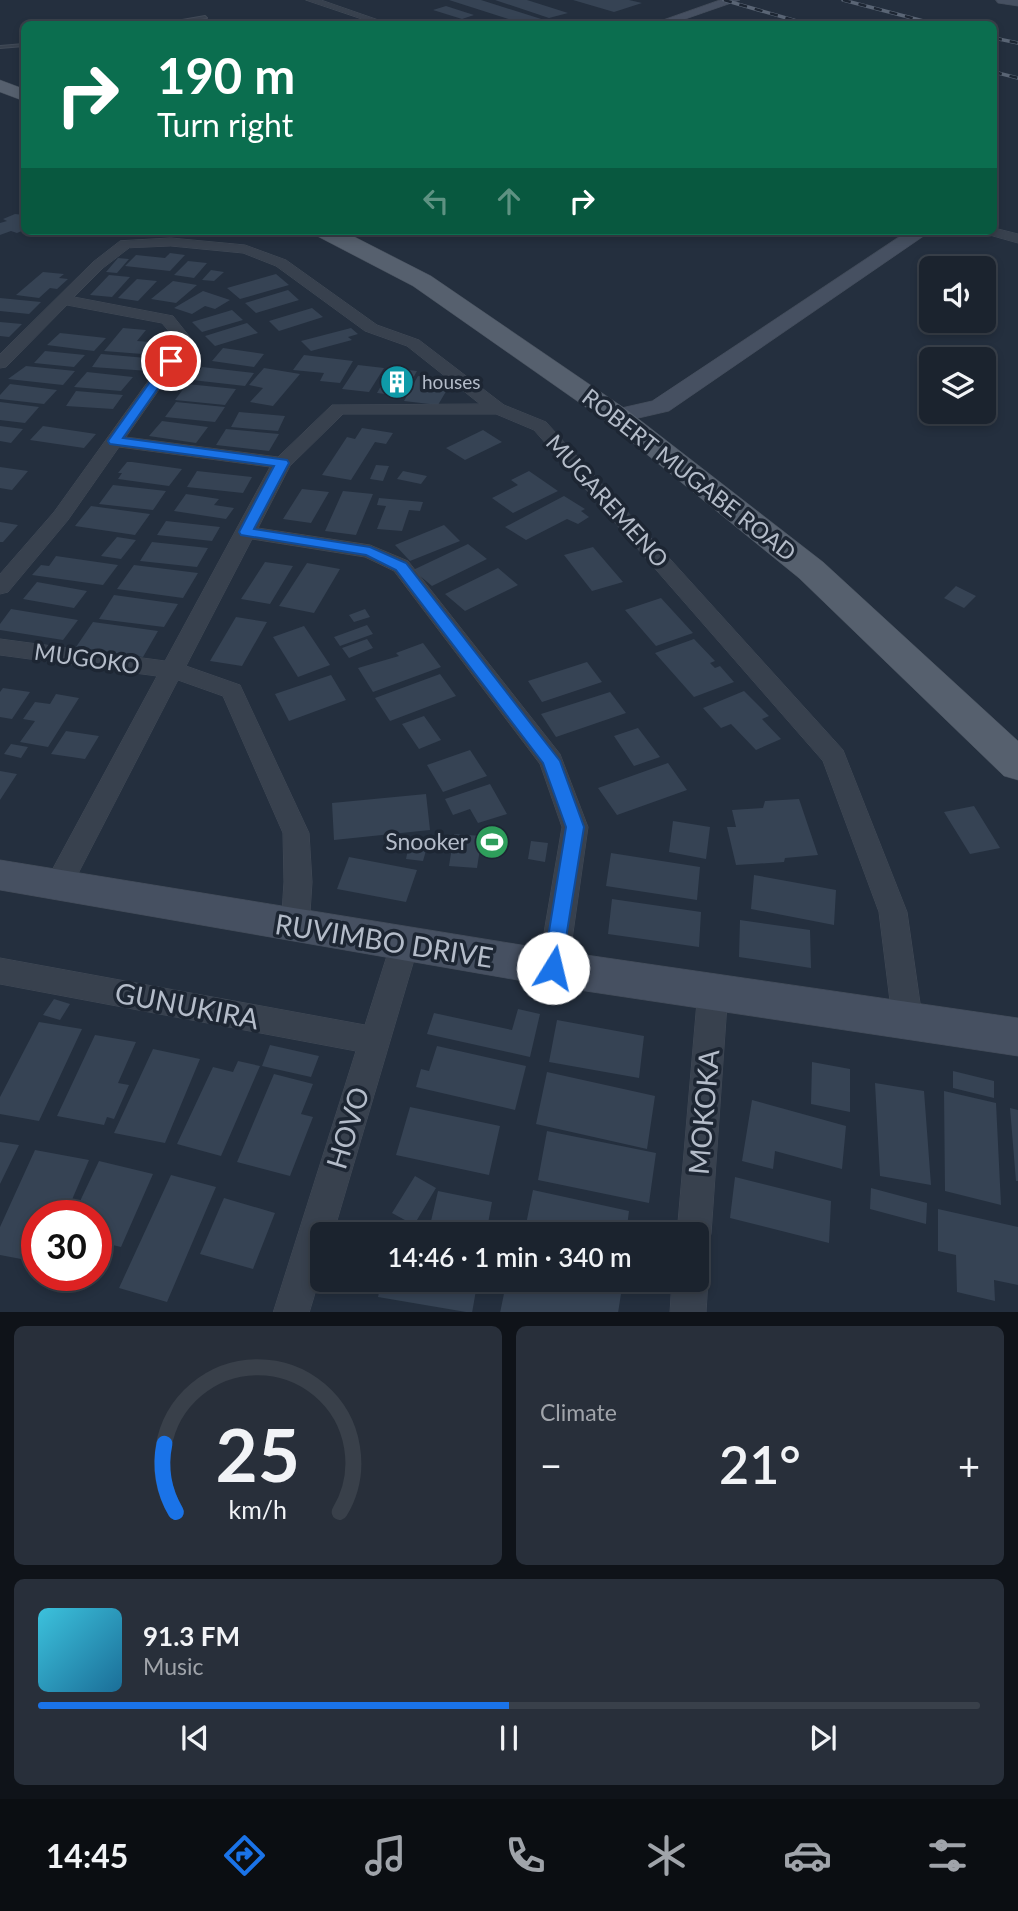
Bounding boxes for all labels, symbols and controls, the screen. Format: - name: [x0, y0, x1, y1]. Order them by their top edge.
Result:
- text: 190 m: [157, 46, 295, 104]
- icon: right: [42, 49, 133, 140]
- text: Turn right: [157, 105, 293, 144]
- icon: left: [417, 182, 455, 220]
- icon: ahead: [490, 182, 528, 220]
- icon: right: [563, 182, 601, 220]
- map controls: [919, 256, 996, 424]
- button: sound: [919, 256, 996, 333]
- pin: [141, 331, 201, 391]
- icon: arrive: [152, 342, 190, 380]
- button: layers: [919, 347, 996, 424]
- building icon: houses: [378, 363, 416, 401]
- place label: houses: [422, 370, 480, 393]
- street label: ROBERT MUGABE ROAD: [577, 382, 802, 566]
- street label: MUGAREMENO: [541, 428, 675, 572]
- street label: MUGOKO: [33, 637, 142, 679]
- sports icon: Snooker: [473, 823, 511, 861]
- place label: Snooker: [385, 827, 469, 855]
- street label: RUVIMBO DRIVE: [273, 906, 496, 974]
- position arrow: [516, 931, 590, 1005]
- street label: GUNUKIRA: [112, 974, 262, 1036]
- street label: MOKOKA: [681, 1048, 725, 1176]
- street label: HOVO: [319, 1083, 376, 1173]
- speed limit sign: 30: [21, 1200, 112, 1291]
- text: 14:46 · 1 min · 340 m: [387, 1241, 632, 1273]
- text: Climate: [540, 1398, 617, 1426]
- text: 25: [216, 1410, 300, 1498]
- text: 21°: [719, 1433, 801, 1495]
- text: −: [540, 1442, 562, 1488]
- text: +: [958, 1442, 980, 1488]
- text: km/h: [229, 1493, 287, 1523]
- text: 91.3 FM: [143, 1620, 240, 1652]
- text: Music: [143, 1652, 203, 1680]
- icon: previous: [176, 1719, 214, 1757]
- icon: pause: [490, 1719, 528, 1757]
- icon: next: [804, 1719, 842, 1757]
- icon: directions: [220, 1831, 269, 1880]
- icon: music: [361, 1831, 410, 1880]
- icon: phone: [501, 1831, 550, 1880]
- icon: climate: [642, 1831, 691, 1880]
- icon: car: [783, 1831, 832, 1880]
- icon: filters: [923, 1831, 972, 1880]
- text: 14:45: [46, 1836, 128, 1875]

